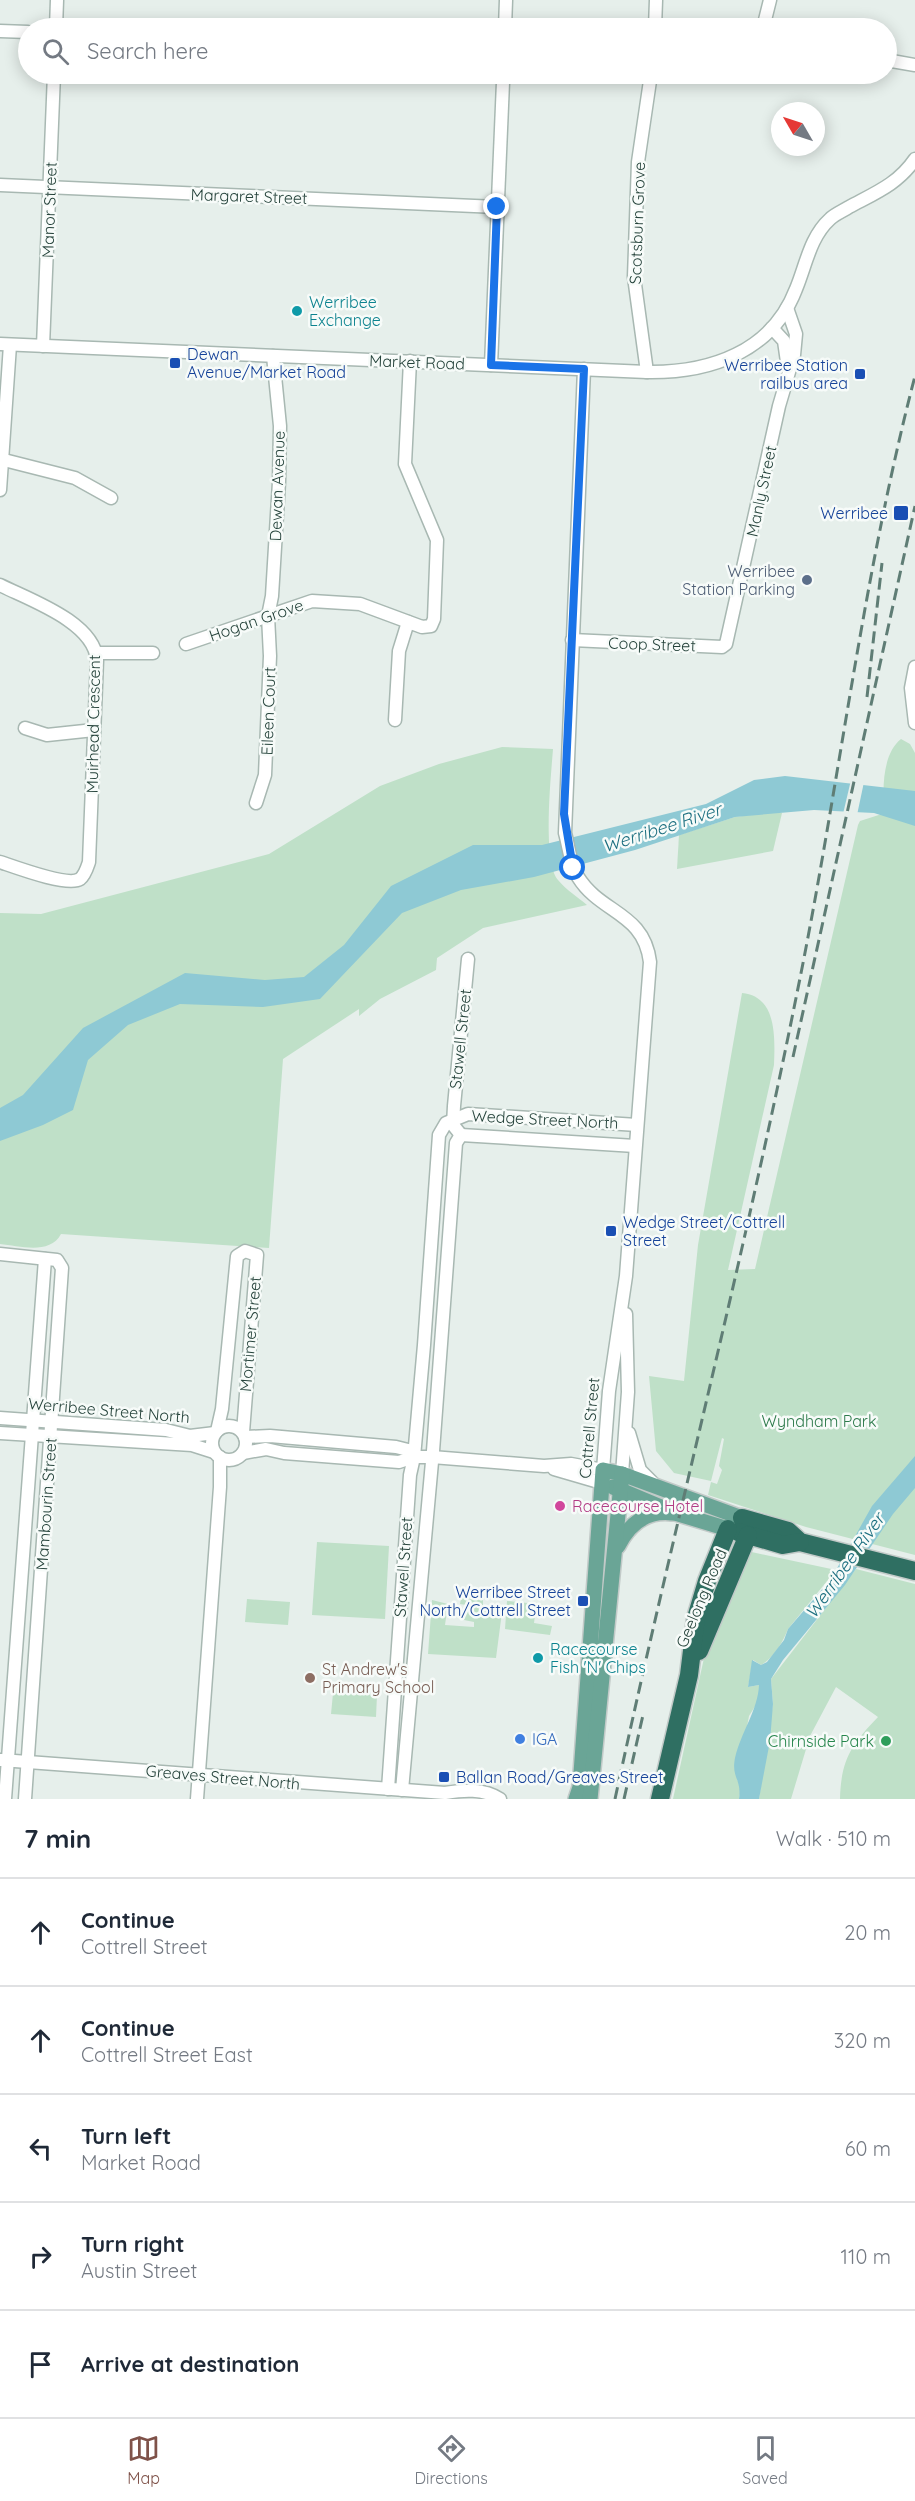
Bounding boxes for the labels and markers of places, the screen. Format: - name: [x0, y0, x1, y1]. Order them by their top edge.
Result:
- place label: Werribee Exchange: [309, 292, 381, 330]
- marker: Werribee Exchange: [290, 304, 304, 318]
- place label: Dewan Avenue/Market Road: [187, 344, 346, 382]
- place label: Werribee Station railbus area: [724, 355, 848, 393]
- marker: Dewan Avenue/Market Road: [168, 356, 182, 370]
- marker: Werribee Station railbus area: [853, 367, 867, 381]
- place label: Werribee: [820, 503, 888, 523]
- marker: Werribee: [892, 504, 910, 522]
- place label: Werribee Station Parking: [682, 561, 795, 599]
- marker: Werribee Station Parking: [800, 573, 814, 587]
- place label: Wedge Street/Cottrell Street: [623, 1212, 785, 1250]
- marker: Wedge Street/Cottrell Street: [604, 1224, 618, 1238]
- place label: Racecourse Hotel: [572, 1496, 703, 1516]
- marker: Racecourse Hotel: [553, 1499, 567, 1513]
- place label: Werribee Street North/Cottrell Street: [419, 1582, 571, 1620]
- marker: Werribee Street North/Cottrell Street: [576, 1594, 590, 1608]
- place label: Racecourse Fish 'N' Chips: [550, 1639, 646, 1677]
- marker: Racecourse Fish 'N' Chips: [531, 1651, 545, 1665]
- place label: St Andrew's Primary School: [322, 1659, 434, 1697]
- marker: St Andrew's Primary School: [303, 1671, 317, 1685]
- place label: IGA: [532, 1729, 557, 1749]
- place label: Chirnside Park: [768, 1731, 874, 1751]
- marker: IGA: [513, 1732, 527, 1746]
- marker: Chirnside Park: [879, 1734, 893, 1748]
- place label: Ballan Road/Greaves Street: [456, 1767, 663, 1787]
- marker: Ballan Road/Greaves Street: [437, 1770, 451, 1784]

